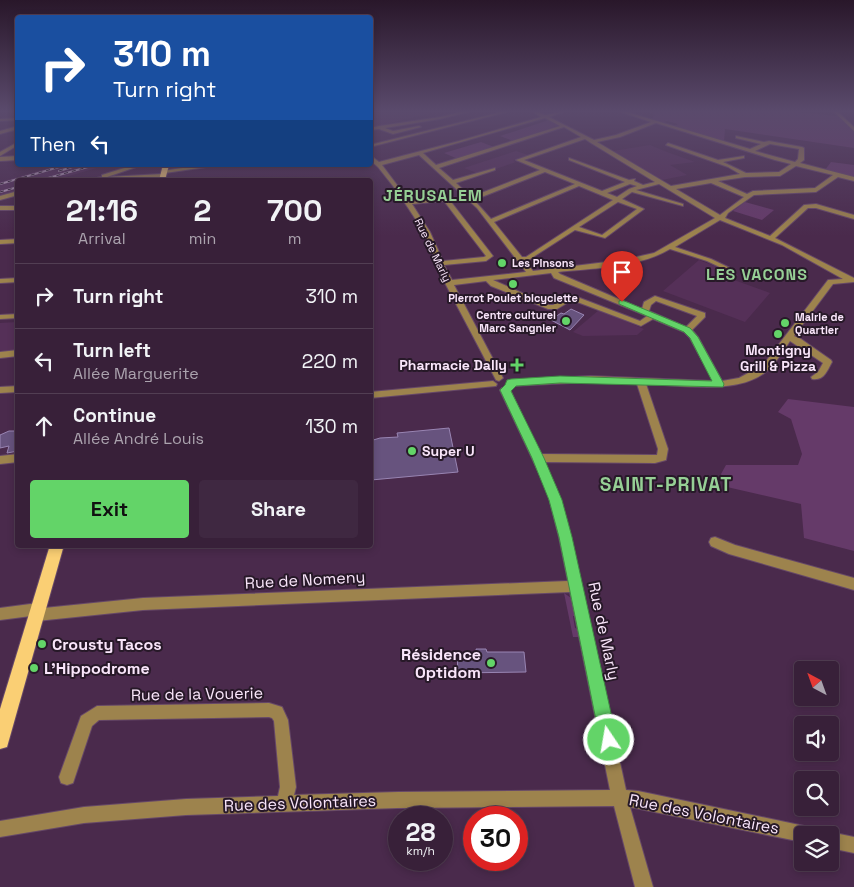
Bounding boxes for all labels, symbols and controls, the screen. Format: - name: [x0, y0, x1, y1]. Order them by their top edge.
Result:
- text: 310 m: [113, 32, 211, 76]
- icon: right: [30, 35, 95, 100]
- text: Turn right: [113, 75, 216, 103]
- icon: left: [86, 130, 114, 158]
- text: Then: [30, 132, 76, 157]
- district label: JÉRUSALEM: [383, 185, 483, 206]
- text: 21:16: [66, 191, 138, 230]
- text: 2: [194, 191, 211, 230]
- text: 700: [267, 191, 322, 230]
- street label: Rue de Marly: [412, 216, 454, 284]
- text: Arrival: [78, 228, 126, 249]
- text: min: [189, 228, 216, 249]
- text: m: [288, 228, 302, 249]
- pin: [601, 251, 643, 302]
- place label: Les Pinsons: [512, 256, 574, 270]
- marker: Les Pinsons: [496, 257, 508, 269]
- icon: arrive: [608, 258, 636, 286]
- district label: LES VACONS: [706, 264, 808, 285]
- marker: Pierrot Poulet bicyclette: [507, 278, 519, 290]
- icon: right: [30, 282, 58, 310]
- text: Turn right: [73, 284, 163, 309]
- text: 310 m: [305, 284, 358, 309]
- place label: Pierrot Poulet bicyclette: [448, 291, 578, 305]
- place label: Centre culturel Marc Sangnier: [476, 308, 557, 335]
- place label: Mairie de Quartier: [795, 310, 844, 337]
- marker: Centre culturel Marc Sangnier: [560, 315, 572, 327]
- marker: Mairie de Quartier: [779, 317, 791, 329]
- marker: Montigny Grill & Pizza: [772, 328, 784, 340]
- text: Turn left: [73, 338, 151, 363]
- place label: Montigny Grill & Pizza: [740, 341, 816, 375]
- icon: left: [30, 347, 58, 375]
- text: 220 m: [302, 349, 358, 374]
- place label: Pharmacie Dally: [399, 356, 507, 374]
- marker: Pharmacie Dally: [511, 359, 523, 371]
- text: Allée Marguerite: [73, 363, 199, 384]
- text: Continue: [73, 403, 156, 428]
- icon: ahead: [30, 412, 58, 440]
- text: 130 m: [305, 414, 358, 439]
- text: Allée André Louis: [73, 428, 204, 449]
- place label: Super U: [422, 442, 475, 460]
- marker: Super U: [406, 445, 418, 457]
- district label: SAINT-PRIVAT: [600, 472, 732, 497]
- button: Exit: [30, 480, 189, 538]
- button: Share: [199, 480, 358, 538]
- street label: Rue de Nomeny: [244, 566, 366, 594]
- street label: Rue de Marly: [583, 580, 625, 682]
- place label: Crousty Tacos: [52, 634, 162, 655]
- marker: Crousty Tacos: [36, 638, 48, 650]
- place label: Résidence Optidom: [401, 644, 481, 683]
- marker: Résidence Optidom: [485, 657, 497, 669]
- place label: L'Hippodrome: [44, 658, 150, 679]
- north arrow: [794, 661, 839, 706]
- map controls: [794, 661, 839, 871]
- marker: L'Hippodrome: [28, 662, 40, 674]
- street label: Rue de la Vouerie: [131, 682, 263, 706]
- position arrow: [582, 713, 634, 765]
- button: sound: [794, 716, 839, 761]
- button: search: [794, 771, 839, 816]
- street label: Rue des Volontaires: [627, 789, 781, 839]
- street label: Rue des Volontaires: [224, 790, 376, 816]
- speed limit sign: 30: [463, 806, 528, 871]
- text: 28: [406, 816, 435, 848]
- button: layers: [794, 826, 839, 871]
- text: km/h: [406, 843, 435, 859]

